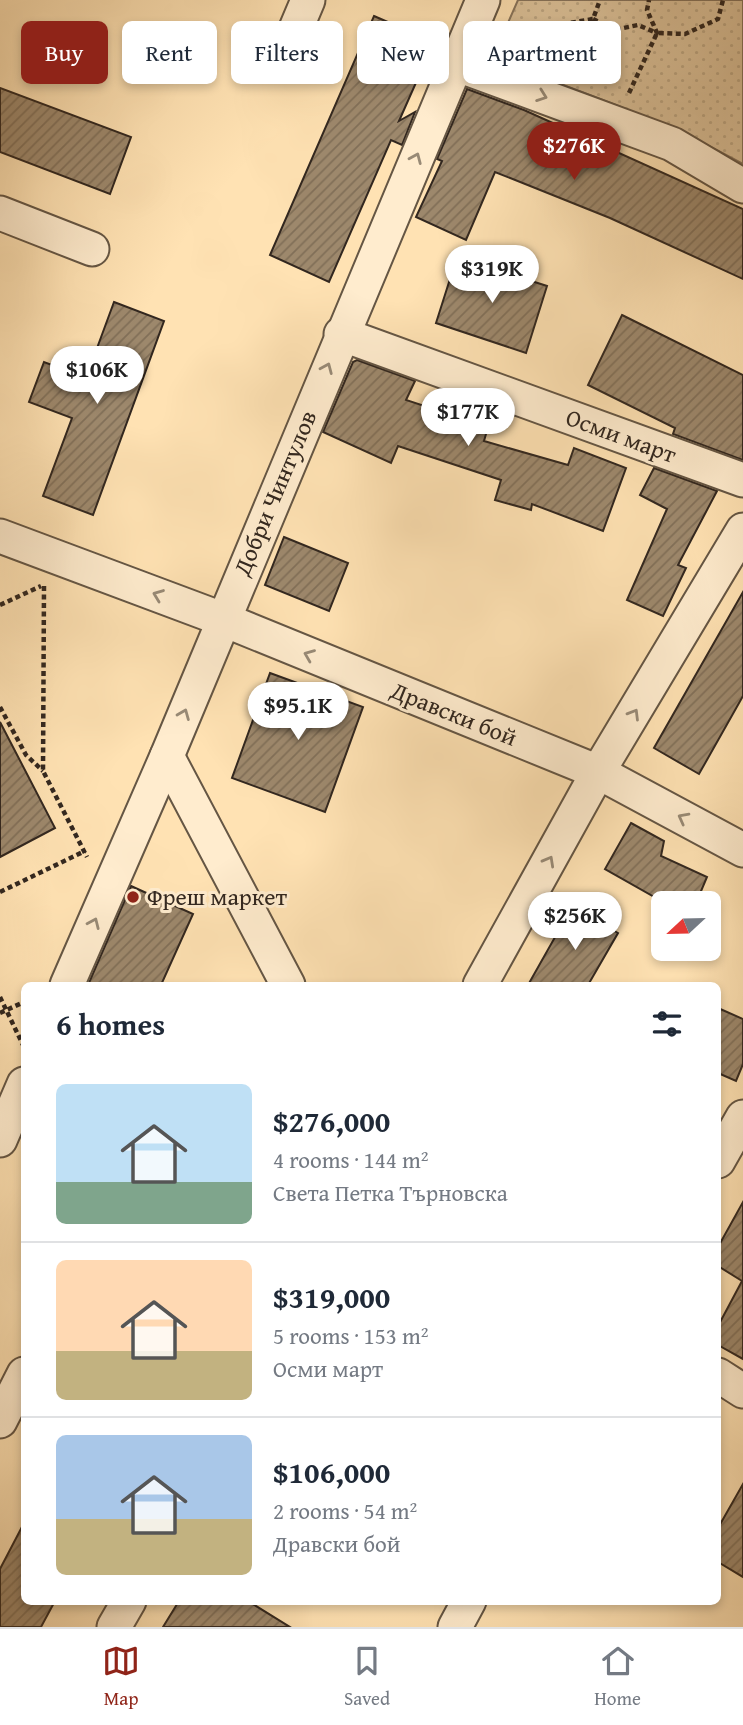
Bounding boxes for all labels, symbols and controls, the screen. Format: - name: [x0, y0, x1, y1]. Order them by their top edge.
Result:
- chip: Buy: [21, 21, 108, 84]
- chip: Rent: [122, 21, 217, 84]
- chip: Filters: [231, 21, 343, 84]
- chip: New: [357, 21, 449, 84]
- chip: Apartment: [463, 21, 621, 84]
- one-way arrow: [536, 87, 548, 101]
- pin: $276K: [525, 122, 623, 182]
- text: $276K: [543, 128, 605, 161]
- one-way arrow: [407, 153, 421, 165]
- pin: $319K: [443, 246, 541, 305]
- text: $319K: [461, 251, 523, 284]
- pin: $106K: [48, 346, 146, 406]
- text: $106K: [66, 352, 128, 385]
- one-way arrow: [319, 362, 333, 375]
- pin: $177K: [419, 388, 517, 448]
- text: $177K: [437, 394, 499, 427]
- street label: Осми март: [561, 399, 682, 472]
- street label: Добри Чинтулов: [224, 405, 325, 582]
- one-way arrow: [153, 590, 165, 604]
- one-way arrow: [303, 649, 315, 663]
- street label: Дравски бой: [385, 672, 522, 755]
- pin: $95.1K: [241, 682, 355, 742]
- text: $95.1K: [264, 688, 332, 721]
- one-way arrow: [176, 708, 190, 721]
- one-way arrow: [626, 708, 639, 721]
- one-way arrow: [678, 812, 690, 826]
- one-way arrow: [541, 856, 554, 869]
- place label: Фреш маркет: [147, 879, 288, 914]
- marker: Фреш маркет: [125, 889, 141, 905]
- north arrow: [651, 891, 721, 961]
- map controls: [651, 891, 721, 961]
- pin: $256K: [526, 892, 624, 952]
- text: $256K: [544, 898, 606, 931]
- one-way arrow: [86, 918, 100, 930]
- text: 6 homes: [56, 1002, 165, 1046]
- icon: filters: [648, 1005, 686, 1043]
- text: $276,000: [273, 1099, 390, 1143]
- icon: home: [112, 1112, 196, 1196]
- text: 4 rooms · 144 m²: [273, 1143, 428, 1176]
- text: Света Петка Търновска: [273, 1176, 508, 1209]
- text: $319,000: [273, 1275, 390, 1319]
- icon: home: [112, 1288, 196, 1372]
- text: 5 rooms · 153 m²: [273, 1319, 428, 1352]
- text: Осми март: [273, 1352, 383, 1385]
- text: $106,000: [273, 1450, 390, 1494]
- icon: home: [112, 1463, 196, 1547]
- text: 2 rooms · 54 m²: [273, 1494, 417, 1527]
- text: Дравски бой: [273, 1527, 400, 1560]
- tab: Map: [102, 1642, 140, 1712]
- tab: Saved: [344, 1642, 390, 1712]
- tab: Home: [594, 1642, 641, 1712]

